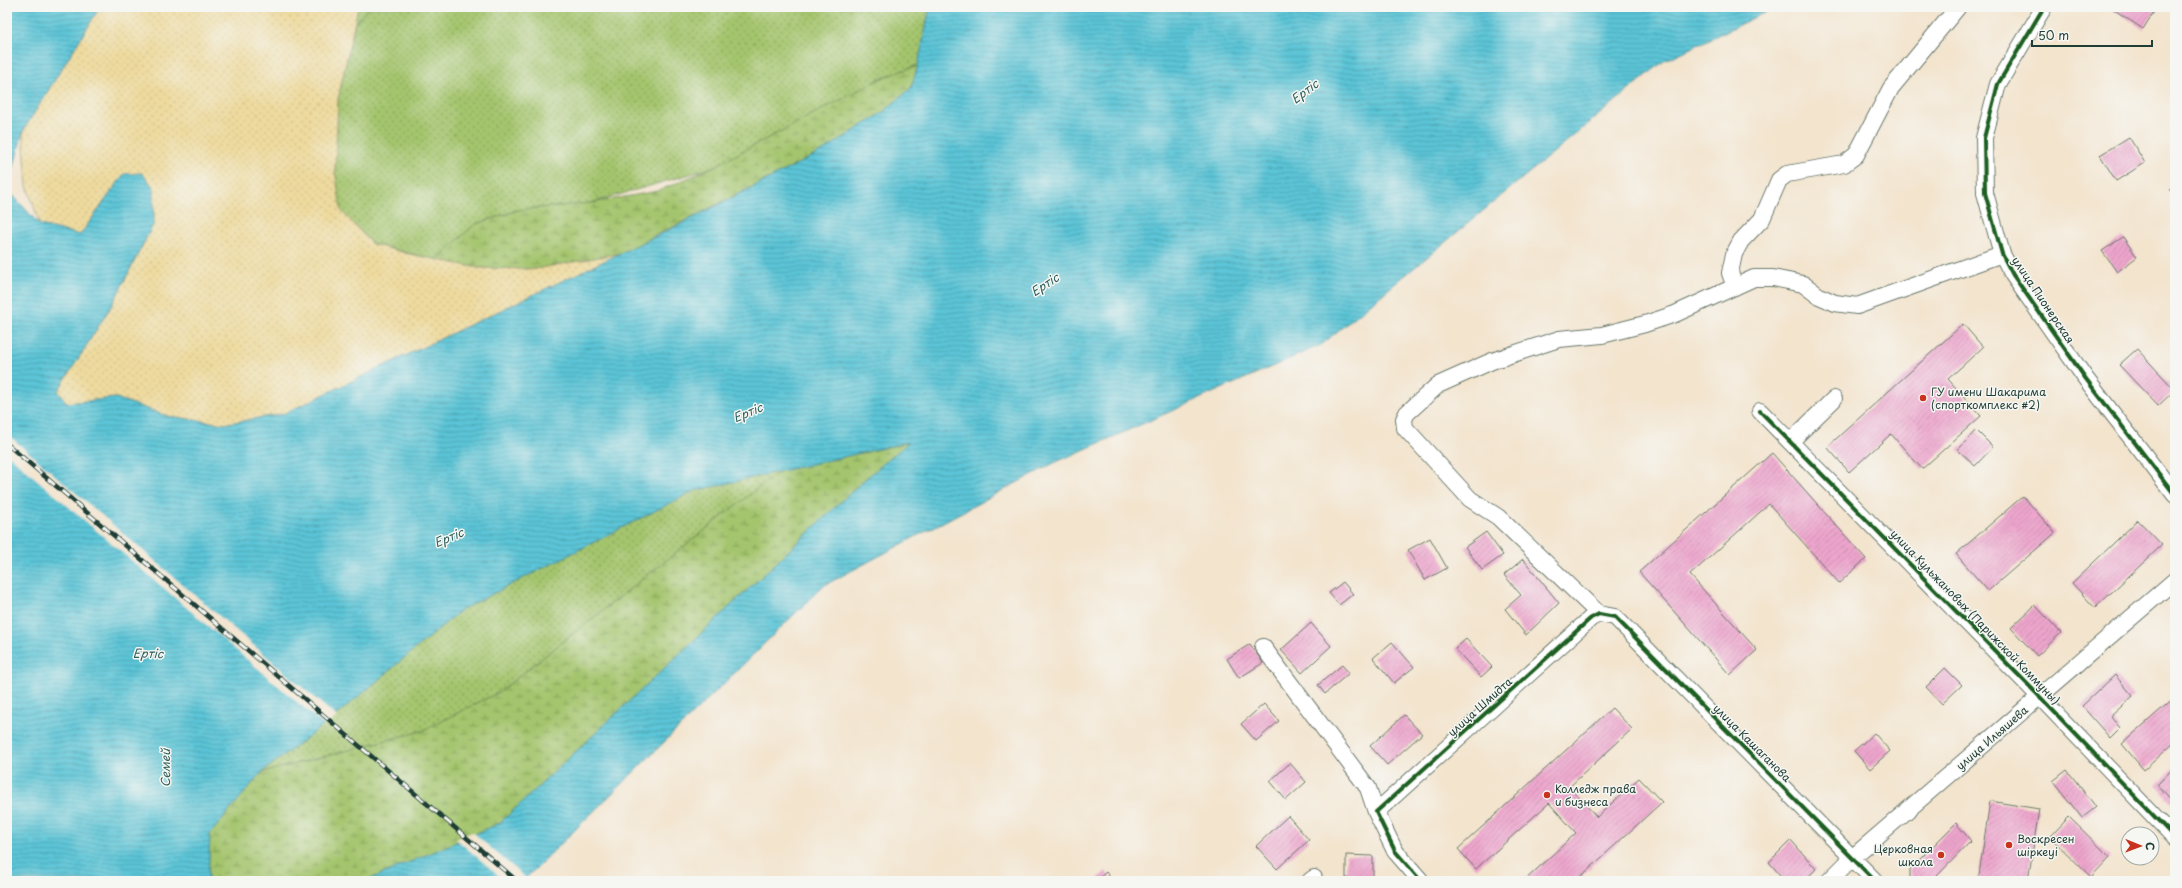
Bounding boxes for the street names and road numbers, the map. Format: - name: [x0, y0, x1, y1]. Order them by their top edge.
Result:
- street label: улица Пионерская: [2008, 253, 2079, 347]
- street label: улица Кульжановых (Парижской Коммуны): [1887, 525, 2064, 708]
- street label: улица Шмидта: [1444, 673, 1516, 740]
- street label: улица Кашаганова: [1709, 700, 1795, 786]
- street label: улица Ильяшева: [1952, 701, 2032, 774]

